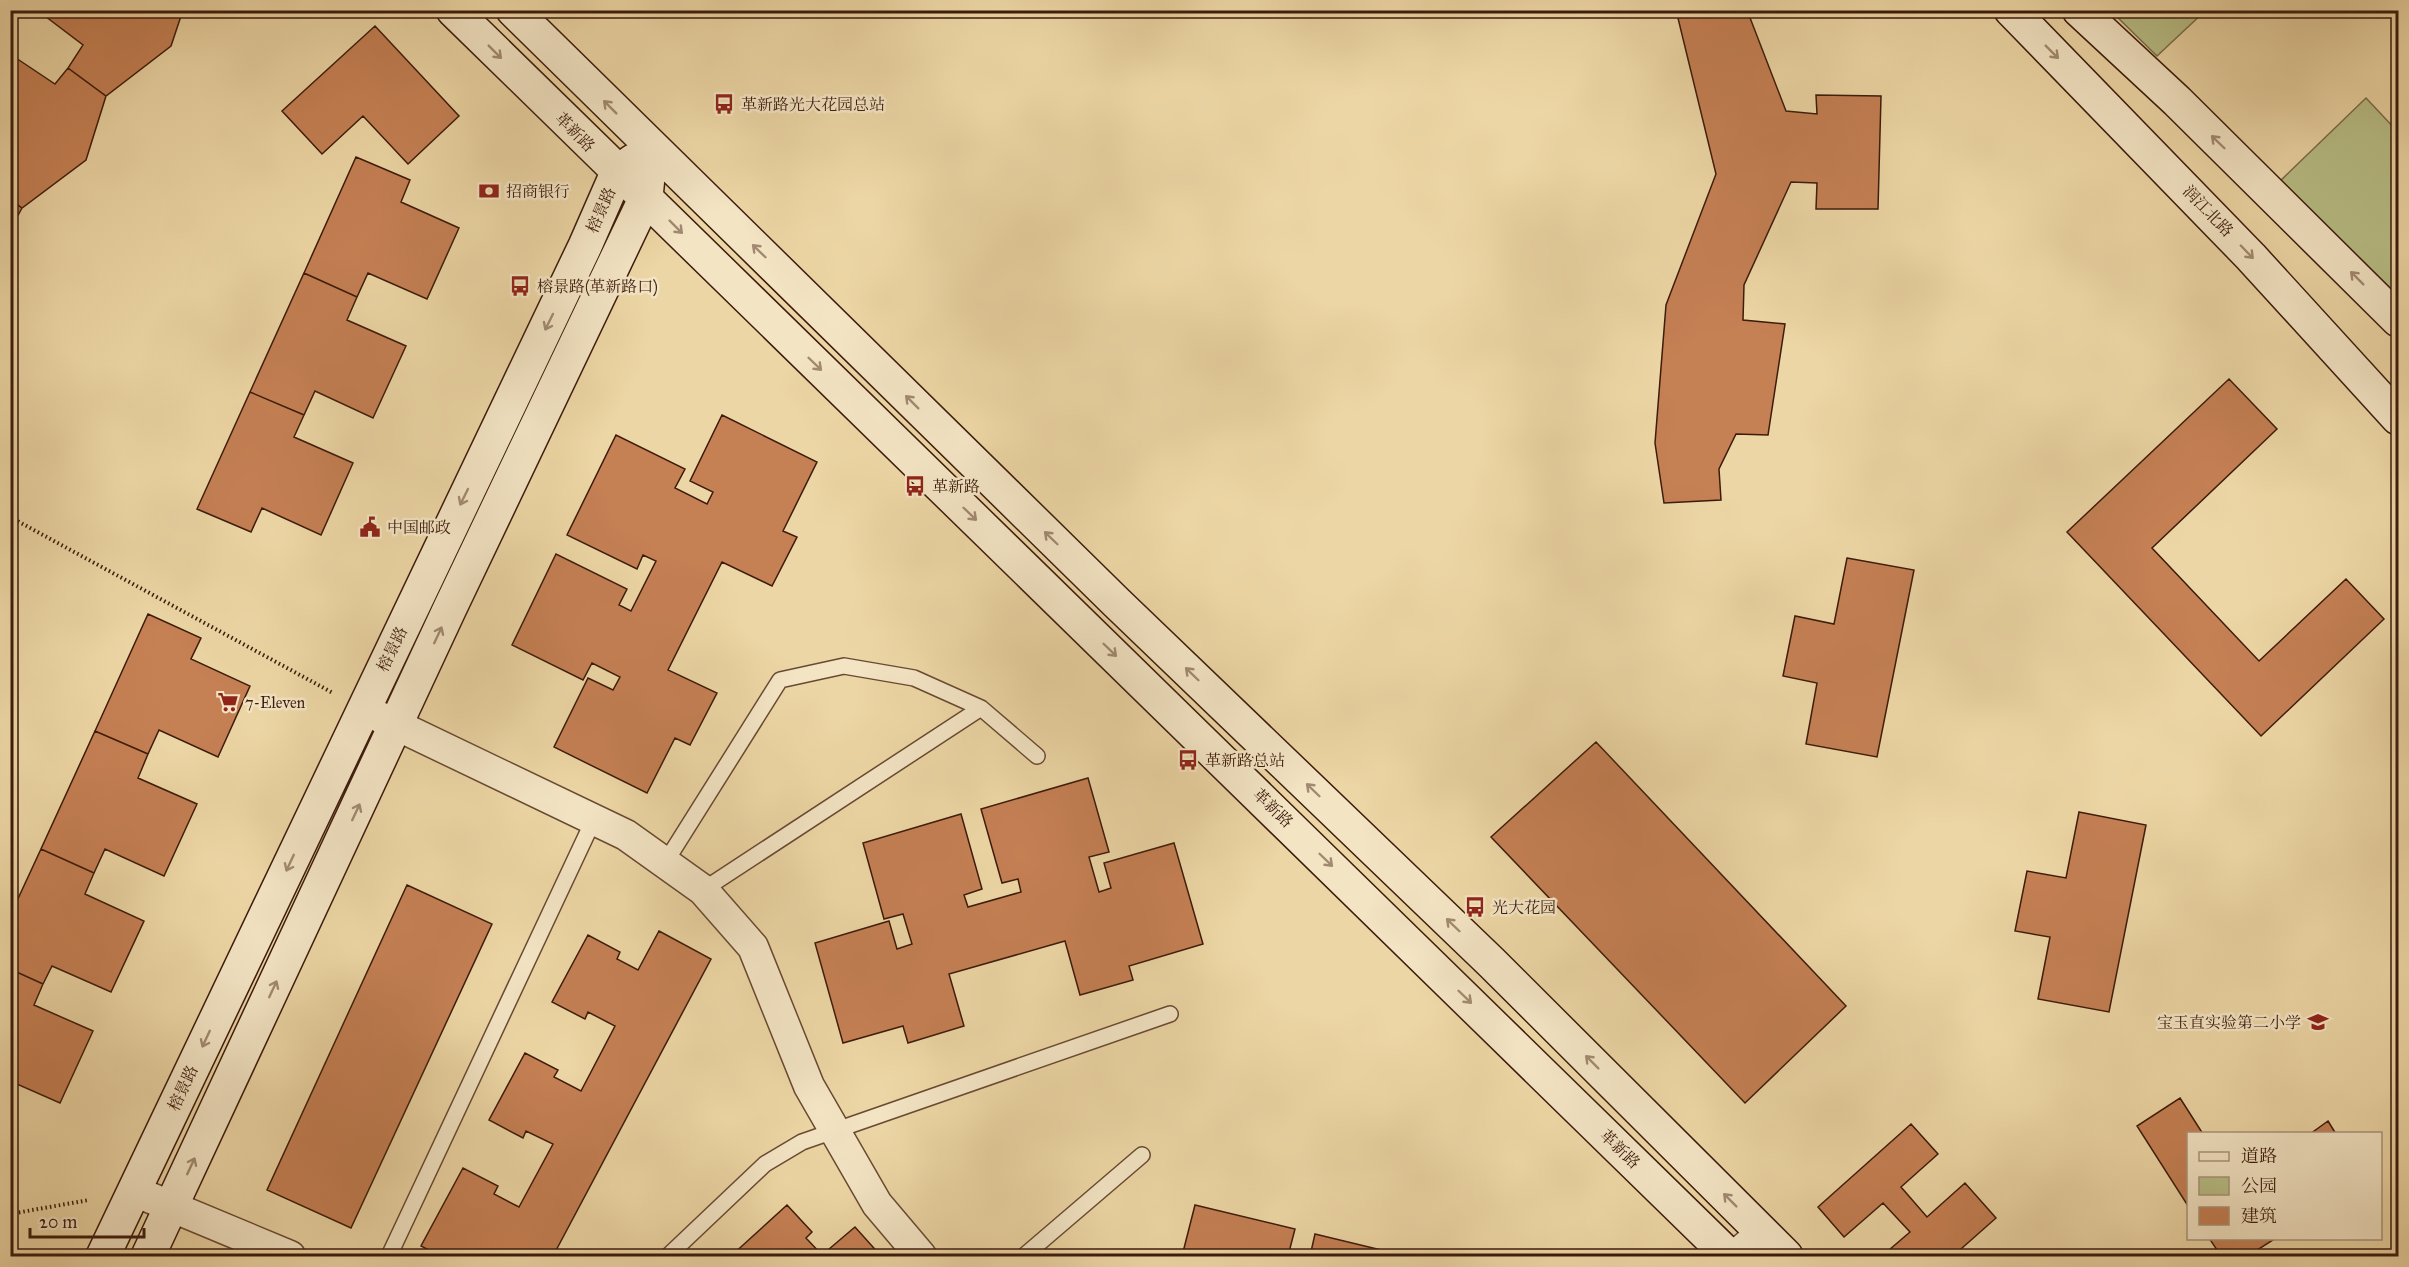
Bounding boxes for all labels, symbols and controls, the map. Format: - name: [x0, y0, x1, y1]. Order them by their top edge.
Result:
- one-way arrow: [487, 44, 502, 59]
- one-way arrow: [2045, 45, 2060, 59]
- bus stop icon: 革新路光大花园总站: [712, 92, 736, 116]
- place label: 革新路光大花园总站: [741, 95, 885, 114]
- one-way arrow: [603, 100, 618, 114]
- street label: 革新路: [551, 108, 599, 156]
- one-way arrow: [2211, 134, 2226, 149]
- bank icon: 招商银行: [477, 179, 501, 203]
- street label: 润江北路: [2179, 181, 2237, 241]
- place label: 招商银行: [506, 182, 570, 201]
- street label: 榕景路: [583, 184, 619, 236]
- one-way arrow: [668, 219, 683, 234]
- one-way arrow: [751, 244, 766, 258]
- one-way arrow: [2239, 245, 2254, 260]
- one-way arrow: [2350, 271, 2365, 286]
- bus stop icon: 榕景路(革新路口): [508, 274, 532, 298]
- place label: 榕景路(革新路口): [537, 277, 658, 297]
- one-way arrow: [543, 312, 554, 330]
- one-way arrow: [807, 356, 822, 371]
- one-way arrow: [904, 394, 919, 409]
- bus stop icon: 革新路: [903, 474, 927, 498]
- place label: 革新路: [932, 477, 980, 496]
- one-way arrow: [458, 488, 470, 506]
- one-way arrow: [962, 507, 977, 521]
- public building icon: 中国邮政: [358, 515, 382, 539]
- place label: 中国邮政: [387, 518, 451, 537]
- one-way arrow: [1044, 531, 1059, 546]
- street label: 榕景路: [373, 623, 411, 675]
- one-way arrow: [432, 627, 444, 645]
- one-way arrow: [1103, 642, 1118, 657]
- one-way arrow: [1184, 666, 1199, 681]
- supermarket icon: 7-Eleven: [216, 690, 240, 714]
- place label: 7-Eleven: [245, 693, 306, 712]
- bus stop icon: 革新路总站: [1176, 748, 1200, 772]
- place label: 革新路总站: [1205, 751, 1285, 770]
- one-way arrow: [1305, 782, 1320, 797]
- street label: 革新路: [1249, 784, 1297, 832]
- one-way arrow: [350, 804, 362, 822]
- one-way arrow: [283, 853, 295, 871]
- one-way arrow: [1319, 853, 1334, 867]
- bus stop icon: 光大花园: [1463, 895, 1487, 919]
- place label: 光大花园: [1492, 898, 1556, 917]
- one-way arrow: [1445, 918, 1460, 933]
- one-way arrow: [268, 980, 280, 998]
- one-way arrow: [1458, 989, 1473, 1004]
- school or university icon: 宝玉直实验第二小学: [2306, 1010, 2330, 1034]
- place label: 宝玉直实验第二小学: [2157, 1013, 2301, 1032]
- one-way arrow: [200, 1030, 212, 1048]
- one-way arrow: [1584, 1055, 1599, 1070]
- street label: 榕景路: [164, 1062, 202, 1114]
- street label: 革新路: [1596, 1125, 1644, 1173]
- legend: [2187, 1132, 2382, 1240]
- text: 道路: [2241, 1145, 2277, 1167]
- one-way arrow: [185, 1157, 197, 1175]
- text: 公园: [2241, 1175, 2277, 1197]
- one-way arrow: [1723, 1192, 1738, 1207]
- scale bar: [30, 1201, 144, 1239]
- text: 建筑: [2241, 1205, 2277, 1227]
- text: 20 m: [39, 1211, 77, 1233]

